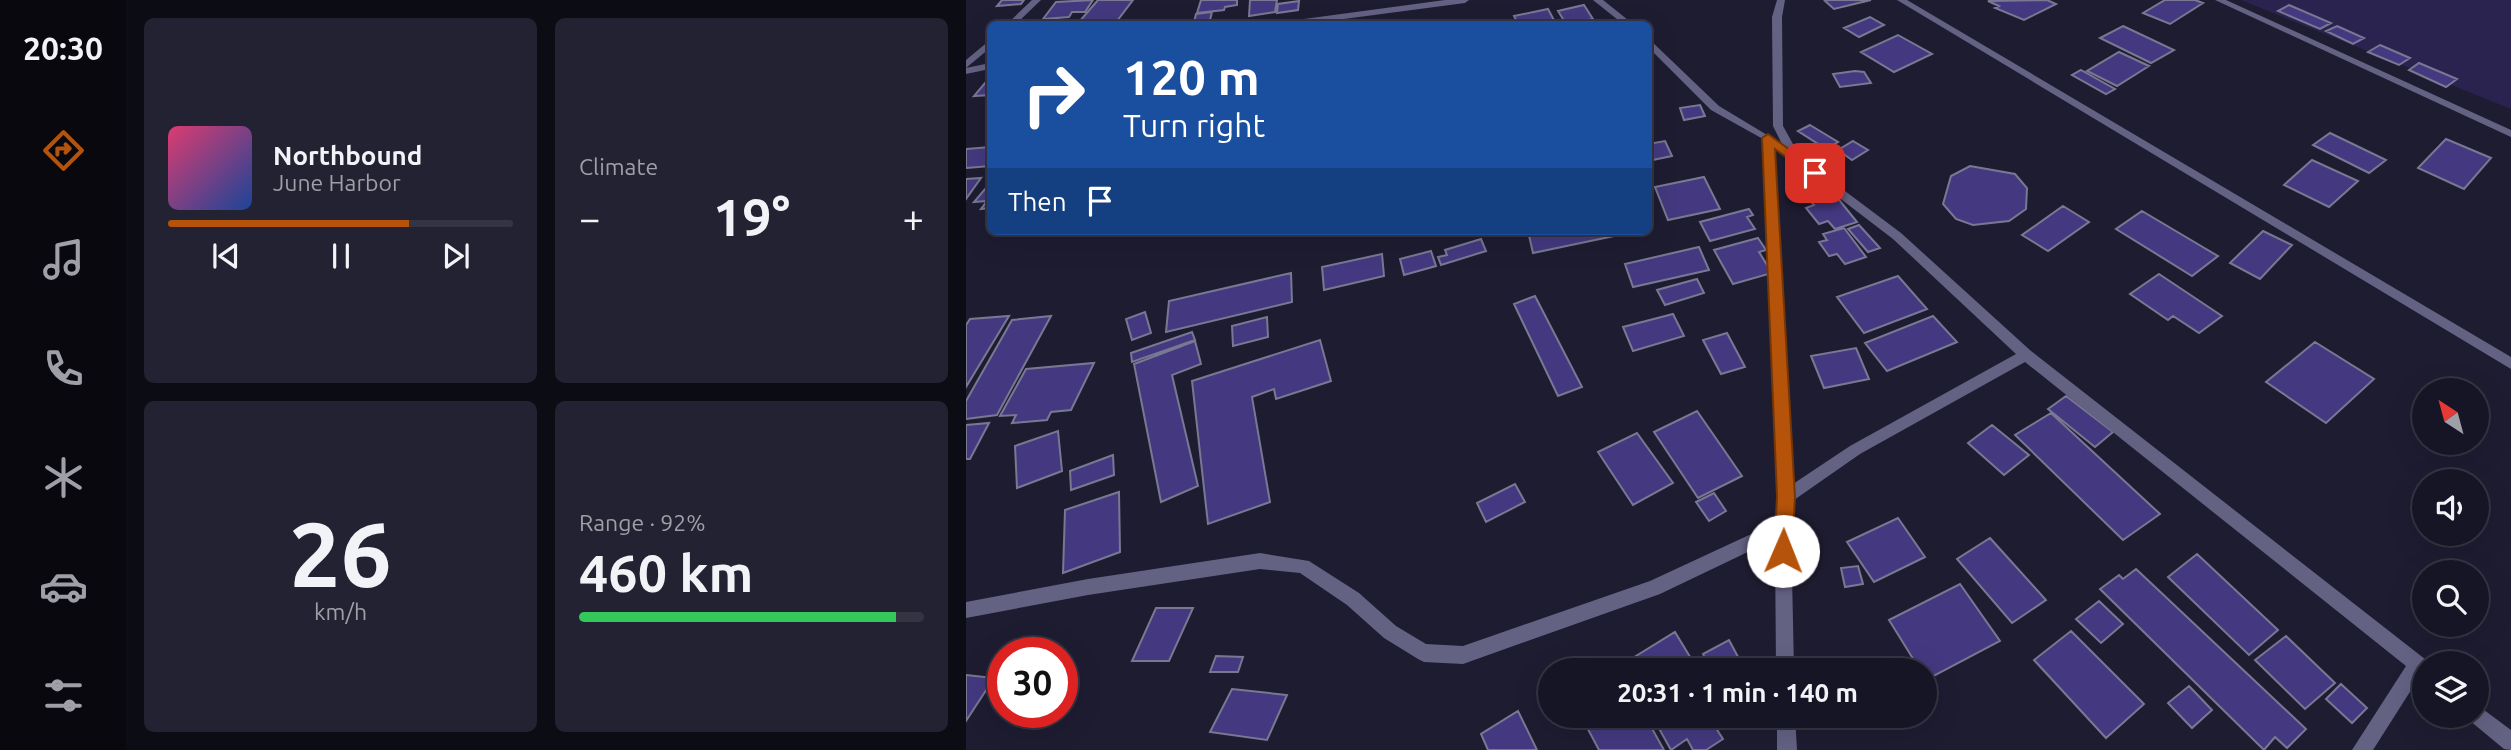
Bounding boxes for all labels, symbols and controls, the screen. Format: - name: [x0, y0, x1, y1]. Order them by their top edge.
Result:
- text: 20:30: [23, 30, 103, 66]
- icon: right: [1008, 49, 1099, 140]
- text: 120 m: [1123, 49, 1260, 104]
- text: Turn right: [1123, 107, 1265, 143]
- icon: directions: [39, 126, 88, 175]
- text: Northbound: [273, 141, 422, 170]
- pin: [1785, 143, 1845, 203]
- text: Climate: [579, 154, 658, 179]
- icon: arrive: [1796, 154, 1834, 192]
- text: June Harbor: [273, 170, 401, 195]
- icon: arrive: [1081, 182, 1119, 220]
- text: Then: [1008, 187, 1067, 216]
- text: 19°: [713, 188, 790, 246]
- text: −: [579, 197, 600, 239]
- text: +: [903, 197, 924, 239]
- icon: music: [39, 235, 88, 284]
- icon: previous: [207, 237, 245, 275]
- icon: pause: [322, 237, 360, 275]
- icon: next: [437, 237, 475, 275]
- icon: phone: [39, 344, 88, 393]
- north arrow: [2412, 378, 2488, 455]
- map controls: [2412, 378, 2489, 728]
- icon: climate: [39, 453, 88, 502]
- button: sound: [2412, 469, 2489, 546]
- text: 26: [289, 502, 392, 604]
- text: Range · 92%: [579, 510, 706, 535]
- position arrow: [1746, 514, 1820, 588]
- text: 460 km: [579, 544, 753, 602]
- button: search: [2412, 560, 2489, 637]
- icon: car: [39, 562, 88, 611]
- text: km/h: [314, 599, 367, 624]
- speed limit sign: 30: [987, 637, 1078, 728]
- button: layers: [2412, 651, 2489, 728]
- icon: filters: [39, 671, 88, 720]
- text: 20:31 · 1 min · 140 m: [1617, 678, 1858, 707]

